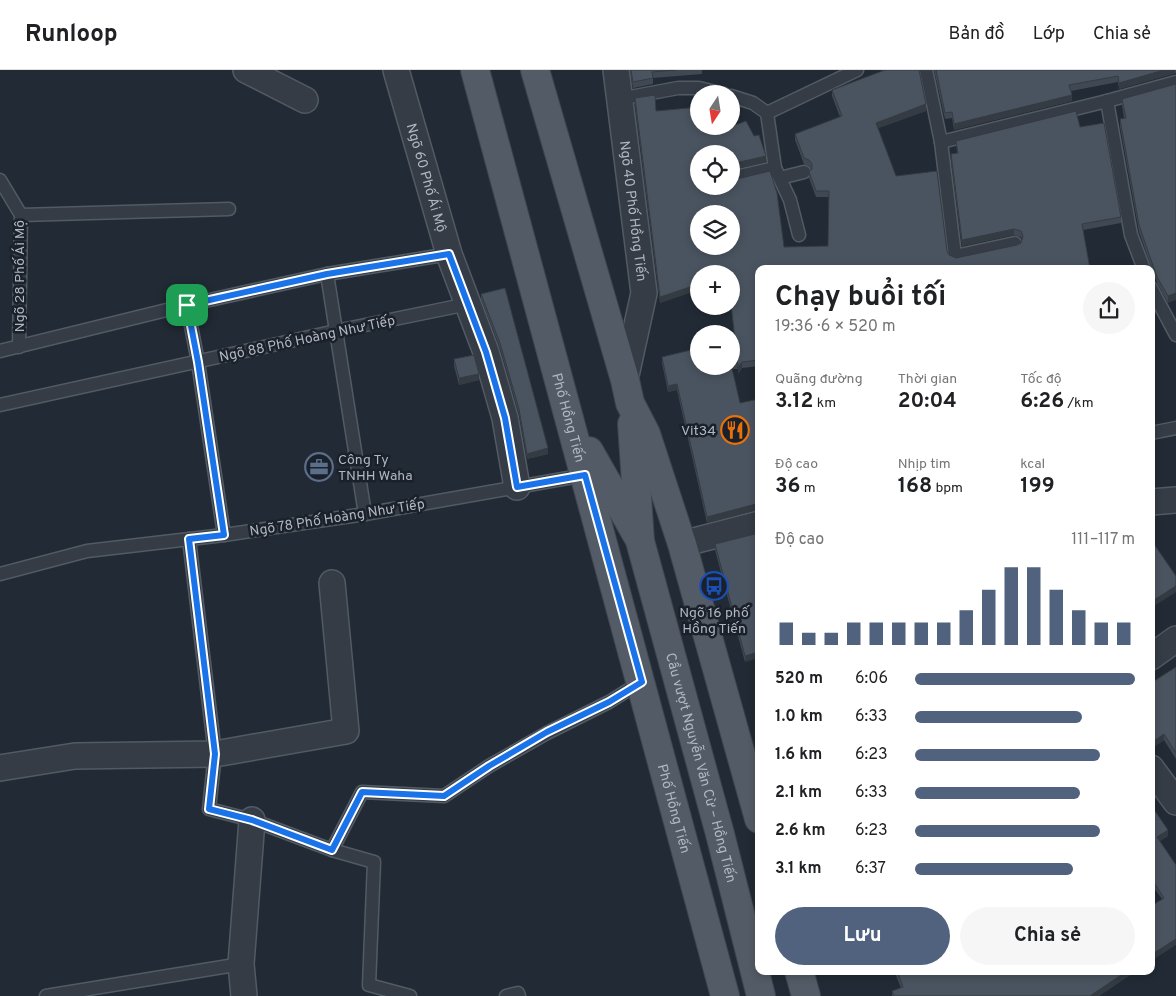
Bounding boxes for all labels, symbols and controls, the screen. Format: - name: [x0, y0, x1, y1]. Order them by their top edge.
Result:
- text: Runloop: [25, 20, 118, 50]
- text: Bản đồ: [948, 23, 1005, 46]
- text: Lớp: [1033, 23, 1065, 46]
- text: Chia sẻ: [1093, 23, 1151, 46]
- north arrow: [690, 85, 740, 135]
- map controls: [690, 85, 740, 375]
- street label: Ngõ 60 Phố Ái Mộ: [402, 122, 449, 235]
- street label: Ngõ 40 Phố Hồng Tiến: [615, 140, 649, 283]
- button: locate: [690, 145, 740, 195]
- button: layers: [690, 205, 740, 255]
- street label: Ngõ 28 Phố Ái Mộ: [11, 220, 29, 332]
- button: +: [690, 265, 740, 315]
- text: Chạy buổi tối: [775, 280, 946, 316]
- button: share: [1083, 282, 1135, 334]
- pin: [166, 284, 208, 326]
- icon: arrive: [173, 291, 201, 319]
- street label: Ngõ 88 Phố Hoàng Như Tiếp: [218, 313, 397, 366]
- text: 19:36 · 6 × 520 m: [775, 317, 895, 337]
- button: −: [690, 325, 740, 375]
- street label: Phố Hồng Tiến: [547, 371, 588, 465]
- text: Quãng đường: [775, 371, 863, 388]
- text: Thời gian: [898, 371, 957, 388]
- text: Tốc độ: [1020, 371, 1062, 388]
- text: 3.12: [775, 388, 813, 415]
- text: 20:04: [898, 388, 957, 415]
- text: 6:26: [1020, 388, 1064, 415]
- text: km: [813, 395, 836, 412]
- text: /km: [1064, 395, 1094, 412]
- restaurant icon: Vit34: [720, 415, 750, 445]
- place label: Vit34: [681, 423, 716, 440]
- office icon: Công Ty TNHH Waha: [304, 452, 334, 482]
- place label: Công Ty TNHH Waha: [338, 452, 413, 485]
- text: Độ cao: [775, 456, 818, 473]
- text: Nhịp tim: [898, 456, 951, 473]
- text: kcal: [1020, 456, 1045, 473]
- text: 36: [775, 473, 801, 500]
- text: 168: [898, 473, 932, 500]
- text: 199: [1020, 473, 1055, 500]
- text: m: [801, 480, 816, 497]
- text: bpm: [932, 480, 963, 497]
- street label: Ngõ 78 Phố Hoàng Như Tiếp: [248, 496, 426, 541]
- text: Độ cao: [775, 530, 824, 550]
- text: 111–117 m: [1071, 530, 1135, 550]
- bus stop icon: Ngõ 16 phố Hồng Tiến: [699, 571, 729, 601]
- place label: Ngõ 16 phố Hồng Tiến: [679, 605, 751, 638]
- street label: Cầu vượt Nguyễn Văn Cừ – Hồng Tiến: [661, 651, 739, 885]
- text: 520 m: [775, 669, 823, 689]
- text: 6:06: [855, 669, 888, 689]
- text: 1.0 km: [775, 707, 823, 727]
- text: 6:33: [855, 707, 887, 727]
- text: 1.6 km: [775, 745, 822, 765]
- text: 6:23: [855, 745, 888, 765]
- street label: Phố Hồng Tiến: [653, 762, 693, 856]
- text: 2.1 km: [775, 783, 822, 803]
- text: 6:33: [855, 783, 887, 803]
- text: 2.6 km: [775, 821, 826, 841]
- text: 6:23: [855, 821, 888, 841]
- text: 3.1 km: [775, 859, 822, 879]
- text: 6:37: [855, 859, 886, 879]
- button: Lưu: [775, 907, 950, 965]
- button: Chia sẻ: [960, 907, 1135, 965]

